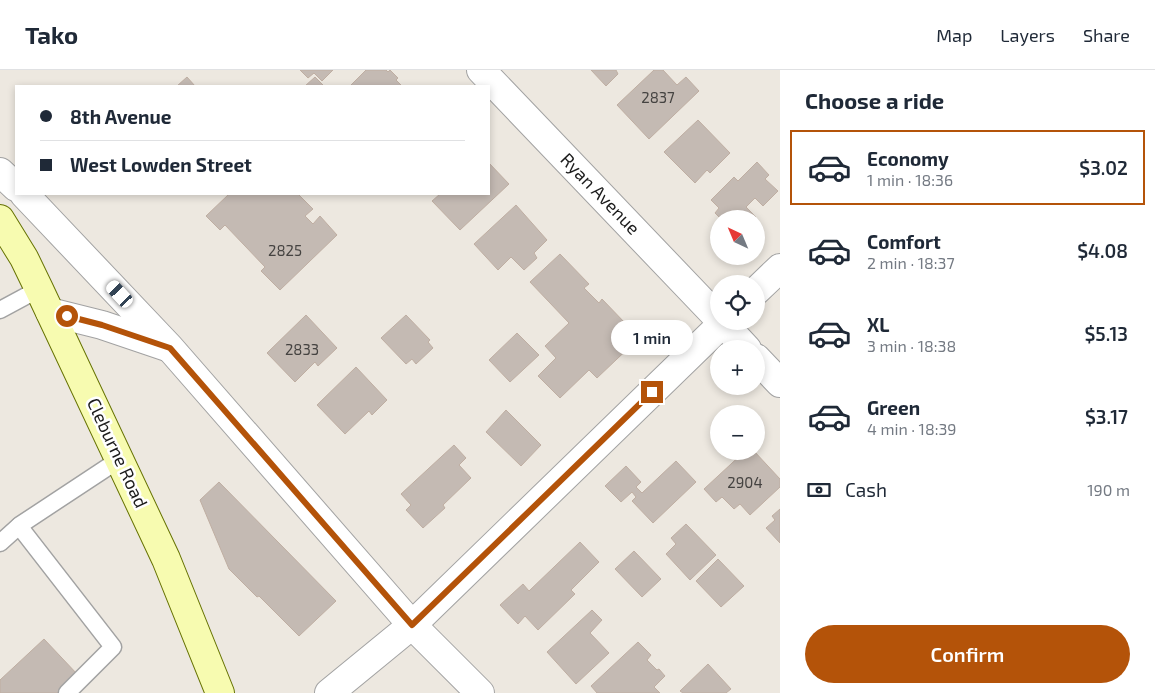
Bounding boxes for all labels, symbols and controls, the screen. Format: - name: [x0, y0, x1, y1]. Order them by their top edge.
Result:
- text: Tako: [25, 20, 78, 49]
- text: Map: [936, 24, 972, 46]
- text: Layers: [1000, 24, 1055, 46]
- text: Share: [1083, 24, 1130, 46]
- text: Choose a ride: [805, 87, 944, 113]
- house number: 2837: [641, 88, 675, 106]
- text: 8th Avenue: [70, 105, 171, 128]
- icon: car: [807, 145, 852, 190]
- text: Economy: [867, 147, 949, 170]
- street label: Ryan Avenue: [556, 148, 645, 239]
- text: West Lowden Street: [70, 153, 252, 176]
- text: $3.02: [1079, 156, 1128, 179]
- text: 1 min · 18:36: [867, 170, 953, 189]
- north arrow: [710, 210, 765, 265]
- map controls: [710, 210, 765, 460]
- icon: car: [807, 228, 852, 273]
- text: Comfort: [867, 230, 941, 253]
- text: $4.08: [1077, 239, 1128, 262]
- house number: 2825: [268, 241, 302, 259]
- text: 2 min · 18:37: [867, 253, 955, 272]
- button: locate: [710, 275, 765, 330]
- car: [104, 278, 135, 310]
- route start: [56, 305, 78, 327]
- icon: car: [807, 311, 852, 356]
- text: XL: [867, 313, 889, 336]
- callout: 1 min: [611, 320, 693, 354]
- text: $5.13: [1084, 322, 1128, 345]
- text: 1 min: [633, 328, 671, 347]
- text: 3 min · 18:38: [867, 336, 956, 355]
- house number: 2833: [285, 340, 319, 358]
- button: +: [710, 340, 765, 395]
- route end: [641, 381, 663, 403]
- street label: Cleburne Road: [83, 394, 153, 511]
- icon: car: [807, 394, 852, 439]
- text: Green: [867, 396, 920, 419]
- button: −: [710, 405, 765, 460]
- text: $3.17: [1085, 405, 1128, 428]
- text: 4 min · 18:39: [867, 419, 957, 438]
- house number: 2904: [727, 473, 763, 491]
- icon: cash: [805, 476, 833, 504]
- text: Cash: [845, 478, 887, 501]
- text: 190 m: [1087, 480, 1130, 499]
- button: Confirm: [805, 625, 1130, 683]

